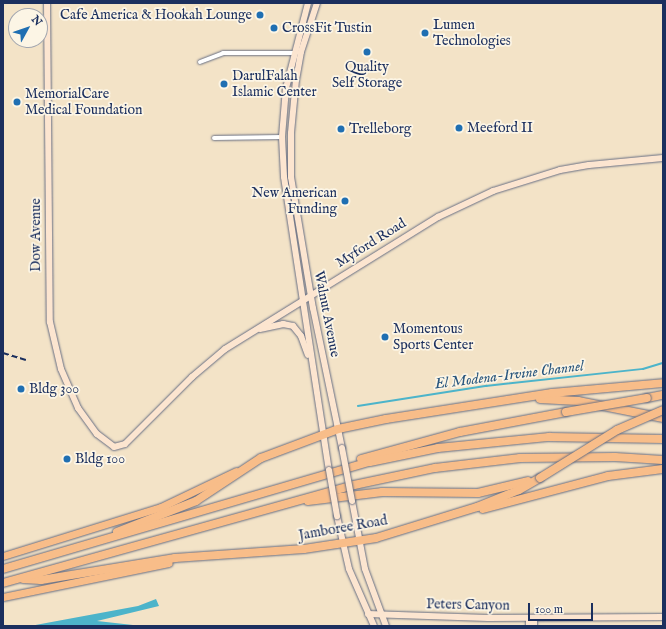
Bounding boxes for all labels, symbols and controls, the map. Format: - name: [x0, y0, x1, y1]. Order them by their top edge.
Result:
- place label: Cafe America & Hookah Lounge: [60, 7, 252, 23]
- north arrow: [8, 8, 48, 48]
- marker: Cafe America & Hookah Lounge: [255, 10, 265, 20]
- text: N: [28, 13, 45, 29]
- place label: Lumen Technologies: [433, 17, 511, 50]
- place label: CrossFit Tustin: [282, 20, 372, 36]
- marker: CrossFit Tustin: [269, 23, 279, 33]
- marker: Lumen Technologies: [420, 28, 430, 38]
- marker: Quality Self Storage: [362, 47, 372, 57]
- place label: Quality Self Storage: [332, 59, 402, 92]
- place label: DarulFalah Islamic Center: [232, 68, 317, 100]
- marker: DarulFalah Islamic Center: [219, 79, 229, 89]
- place label: MemorialCare Medical Foundation: [25, 86, 142, 118]
- marker: MemorialCare Medical Foundation: [12, 97, 22, 107]
- place label: Meeford II: [467, 120, 533, 136]
- place label: Trelleborg: [349, 121, 411, 137]
- marker: Meeford II: [454, 123, 464, 133]
- marker: Trelleborg: [336, 124, 346, 134]
- place label: New American Funding: [252, 185, 337, 218]
- marker: New American Funding: [340, 196, 350, 206]
- street label: Dow Avenue: [28, 198, 44, 272]
- street label: Myford Road: [333, 215, 409, 271]
- street label: Walnut Avenue: [310, 269, 344, 359]
- place label: Momentous Sports Center: [393, 321, 473, 354]
- marker: Momentous Sports Center: [380, 332, 390, 342]
- water label: El Modena-Irvine Channel: [434, 357, 584, 393]
- place label: Bldg 300: [29, 381, 79, 397]
- marker: Bldg 300: [16, 384, 26, 394]
- place label: Bldg 100: [75, 451, 125, 467]
- marker: Bldg 100: [62, 454, 72, 464]
- street label: Jamboree Road: [297, 512, 389, 544]
- scale bar: [530, 595, 595, 621]
- street label: Peters Canyon: [426, 596, 510, 614]
- text: 100 m: [535, 602, 563, 617]

